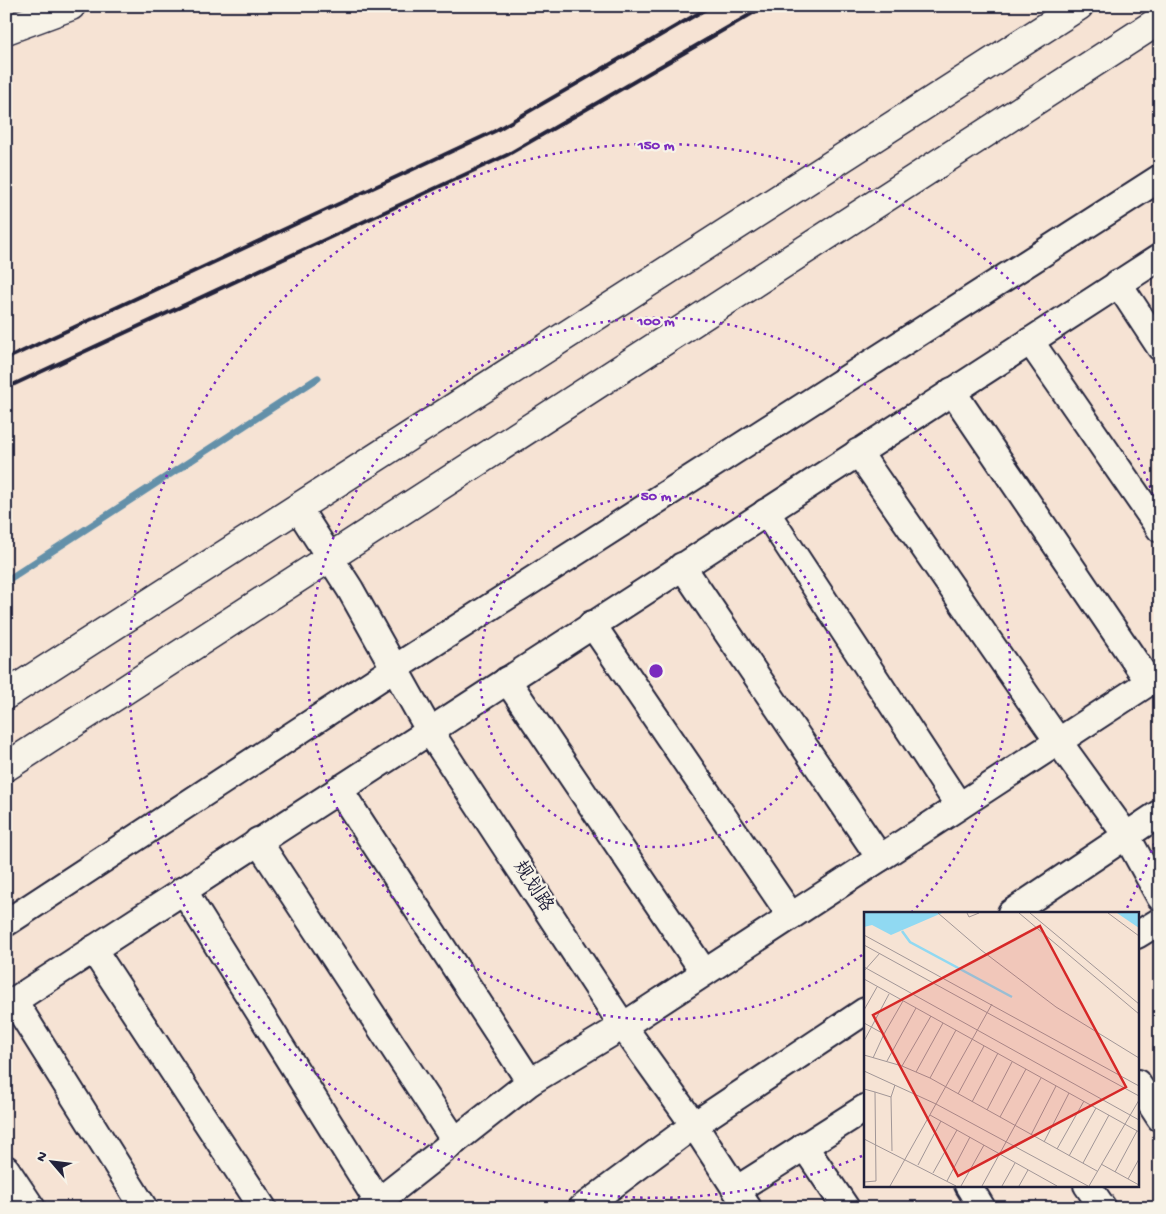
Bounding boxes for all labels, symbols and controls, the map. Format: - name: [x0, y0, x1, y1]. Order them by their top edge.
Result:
- text: 150 m: [637, 137, 675, 155]
- text: 100 m: [636, 313, 675, 331]
- text: 50 m: [641, 488, 672, 506]
- centre of rings: [647, 662, 665, 680]
- street label: 规划路: [507, 856, 558, 917]
- inset map: [864, 912, 1138, 1186]
- north arrow: [28, 1136, 78, 1186]
- text: N: [33, 1149, 52, 1165]

